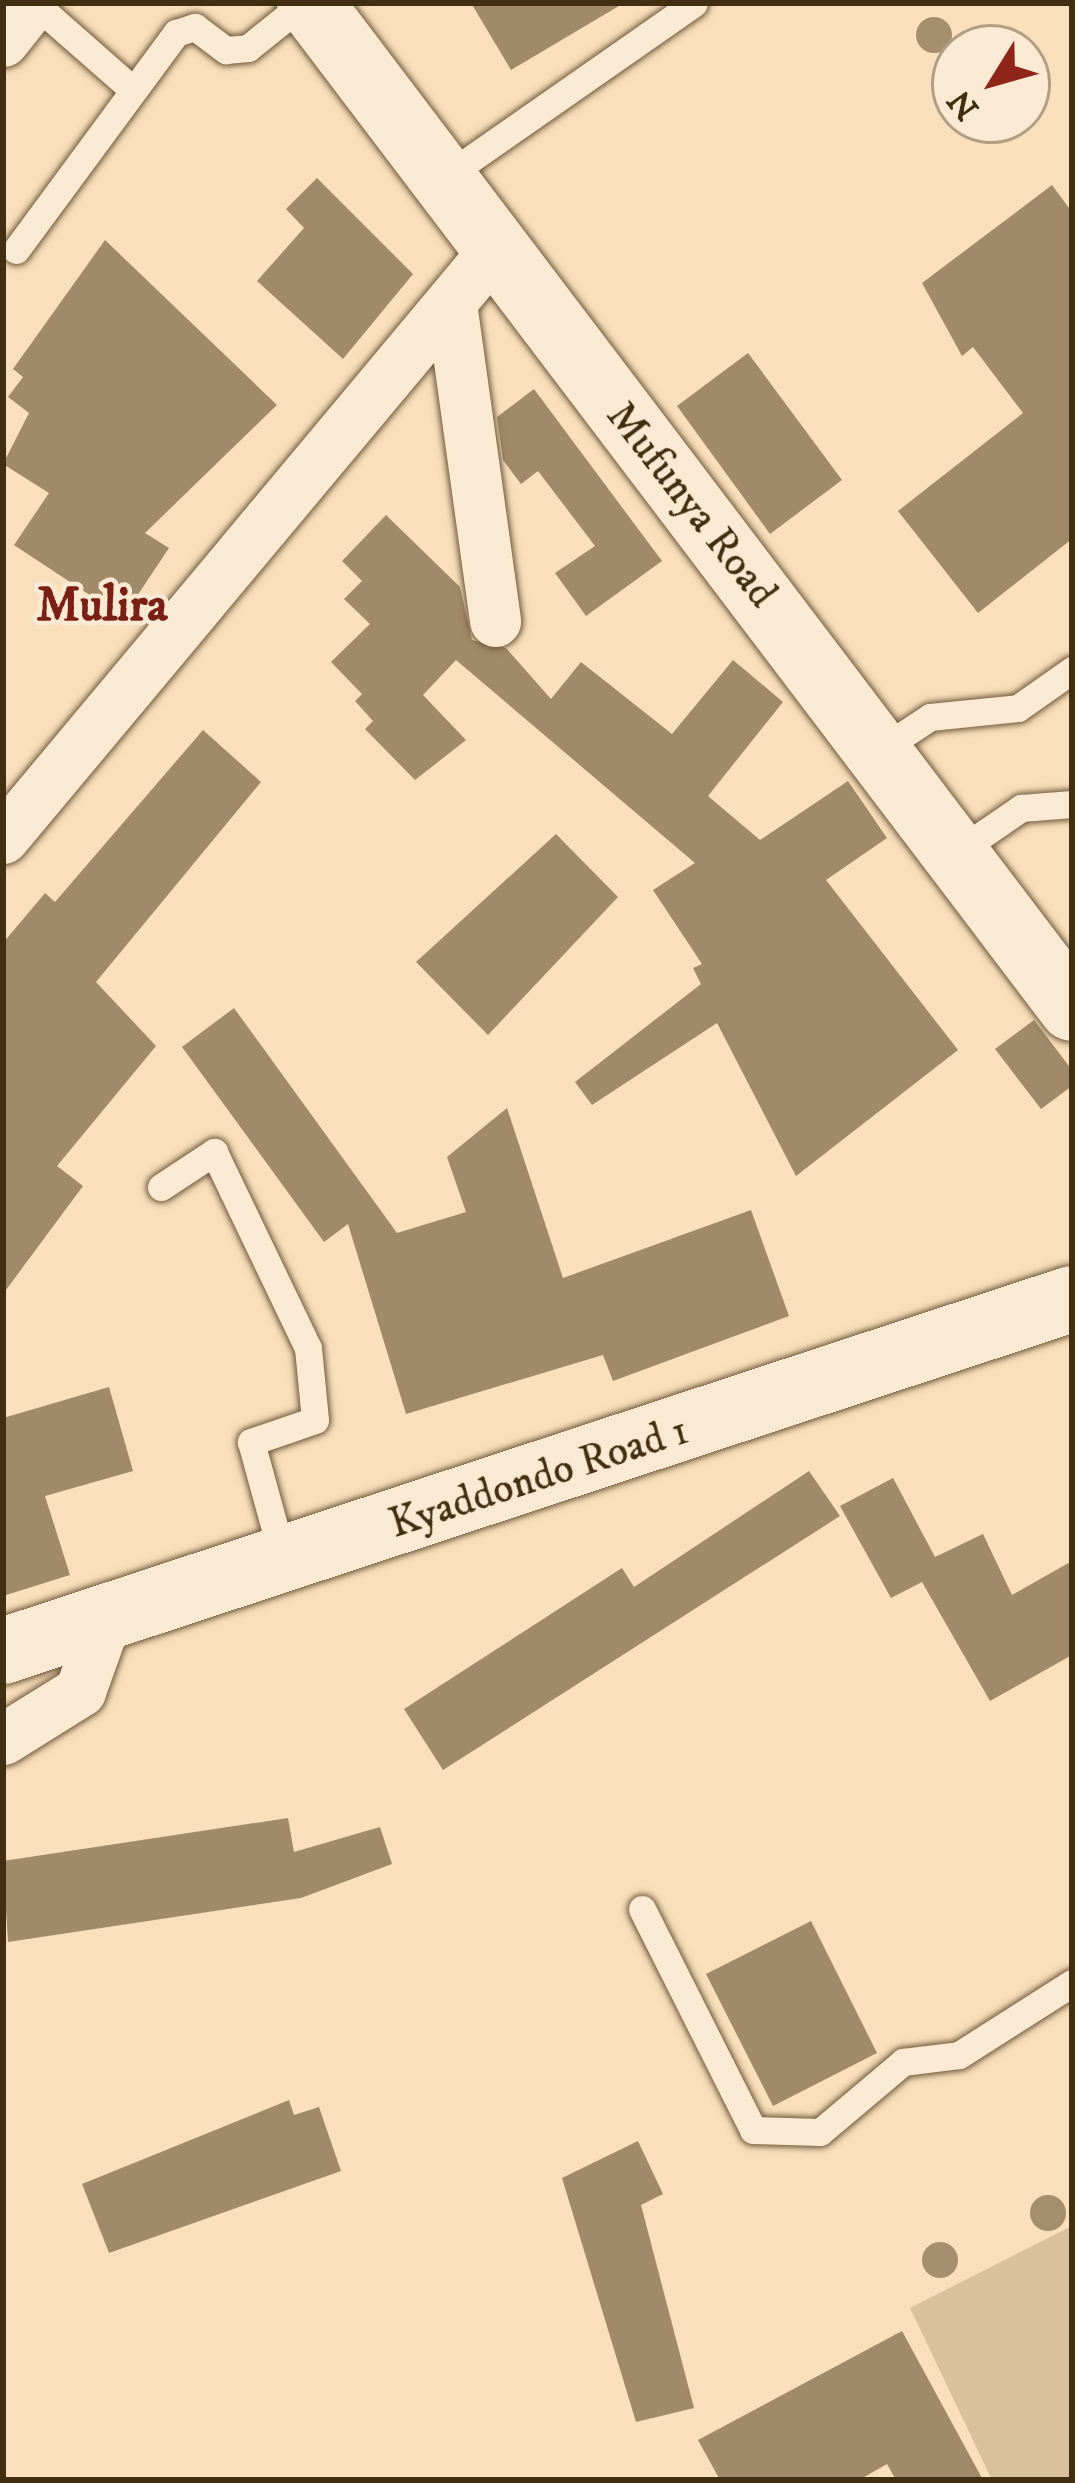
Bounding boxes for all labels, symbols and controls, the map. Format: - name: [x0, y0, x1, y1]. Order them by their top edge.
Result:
- north arrow: [931, 24, 1051, 144]
- text: N: [940, 81, 989, 127]
- street label: Mufunya Road: [595, 392, 787, 618]
- district label: Mulira: [36, 578, 168, 636]
- street label: Kyaddondo Road 1: [383, 1406, 695, 1550]

